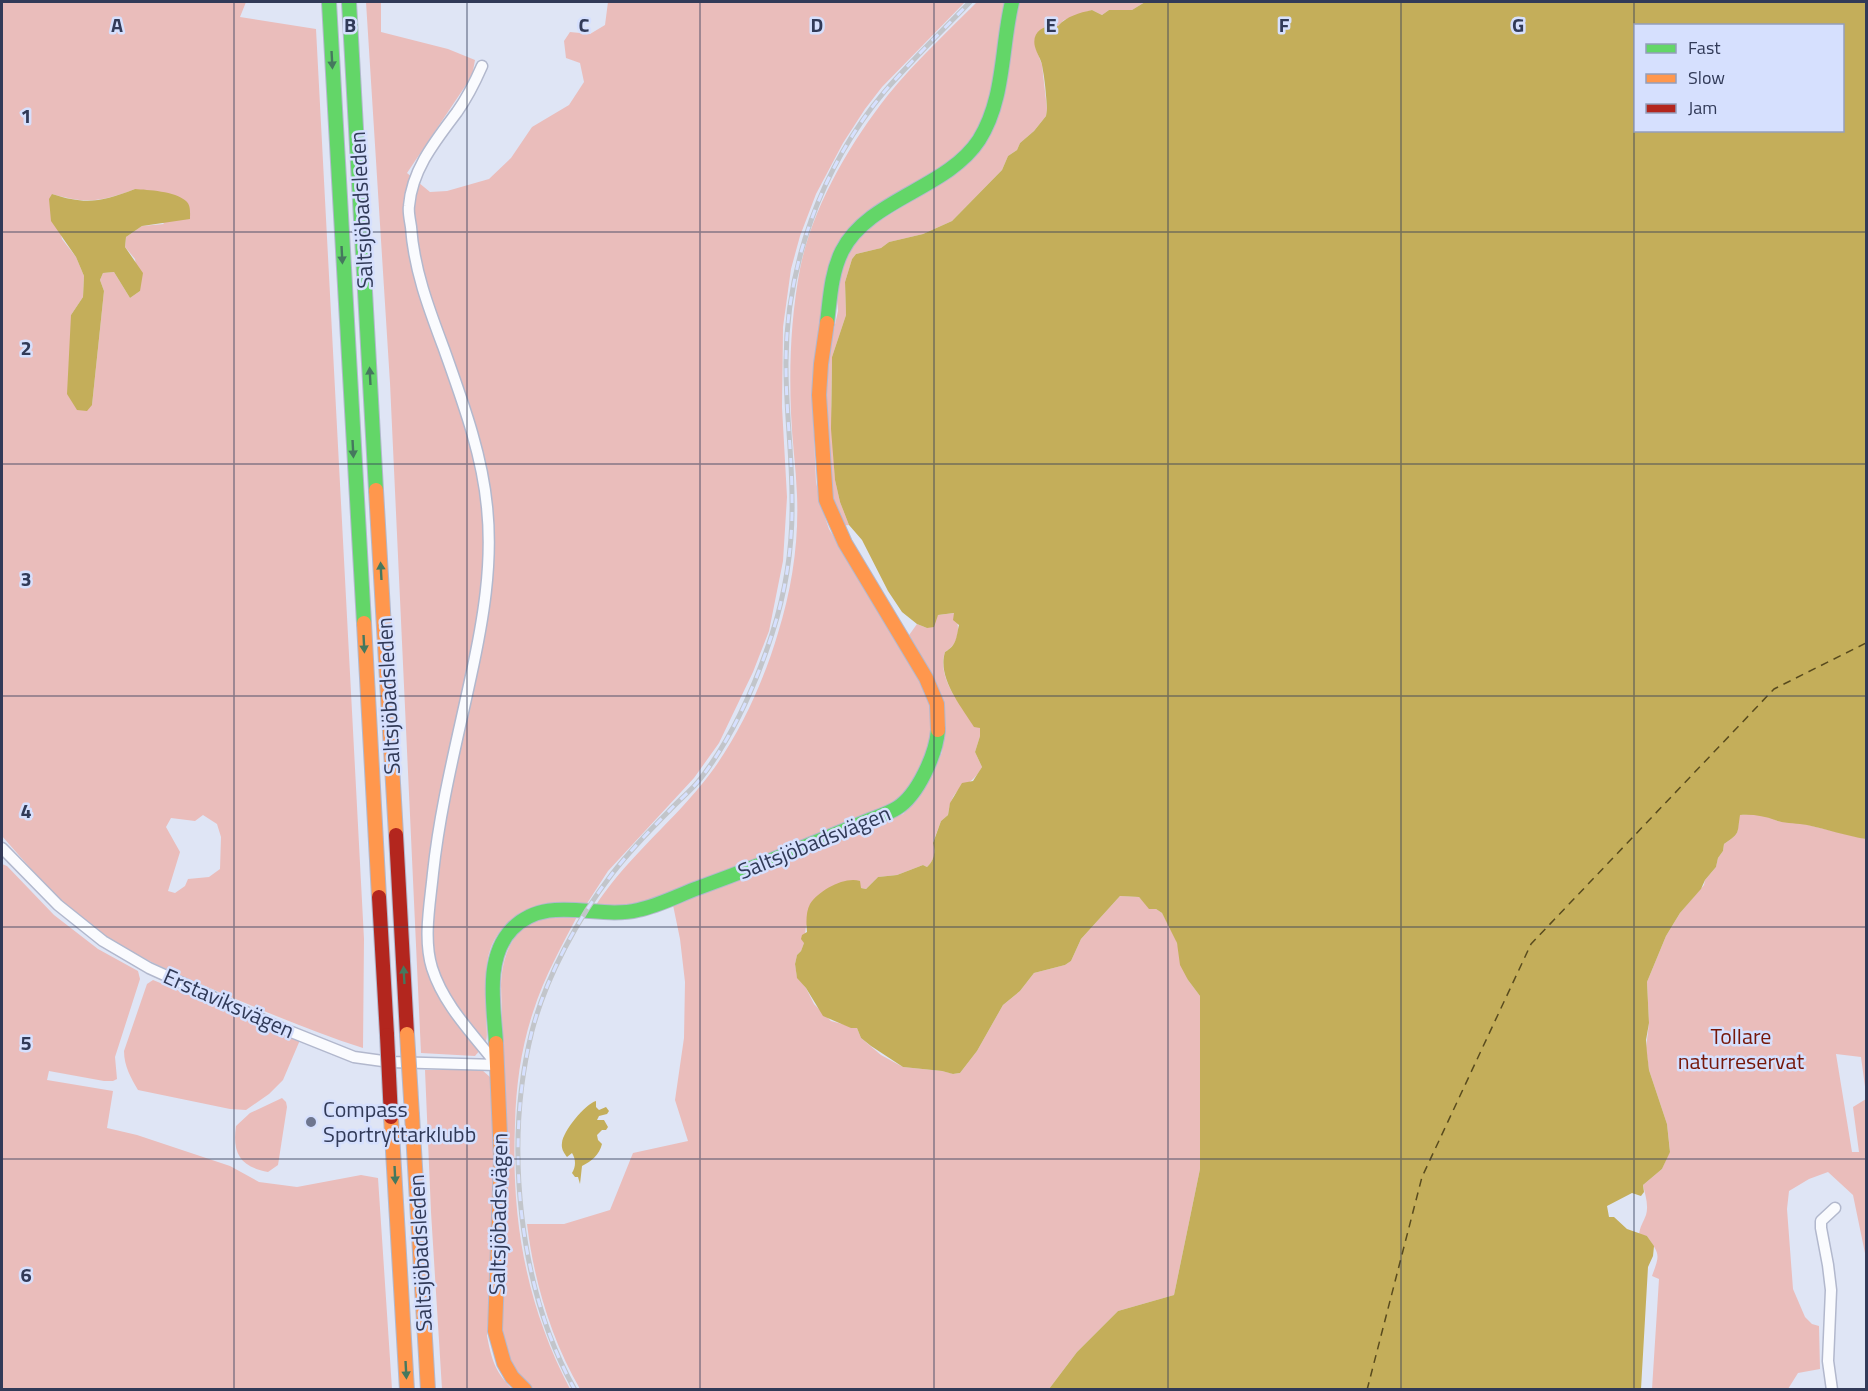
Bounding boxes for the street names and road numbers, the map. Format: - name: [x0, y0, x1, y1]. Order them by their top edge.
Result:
- street label: Saltsjöbadsleden: [340, 130, 382, 290]
- street label: Saltsjöbadsleden: [367, 616, 409, 776]
- street label: Saltsjöbadsvägen: [732, 796, 896, 888]
- street label: Erstaviksvägen: [158, 959, 300, 1047]
- street label: Saltsjöbadsvägen: [480, 1133, 516, 1295]
- street label: Saltsjöbadsleden: [399, 1173, 441, 1333]

